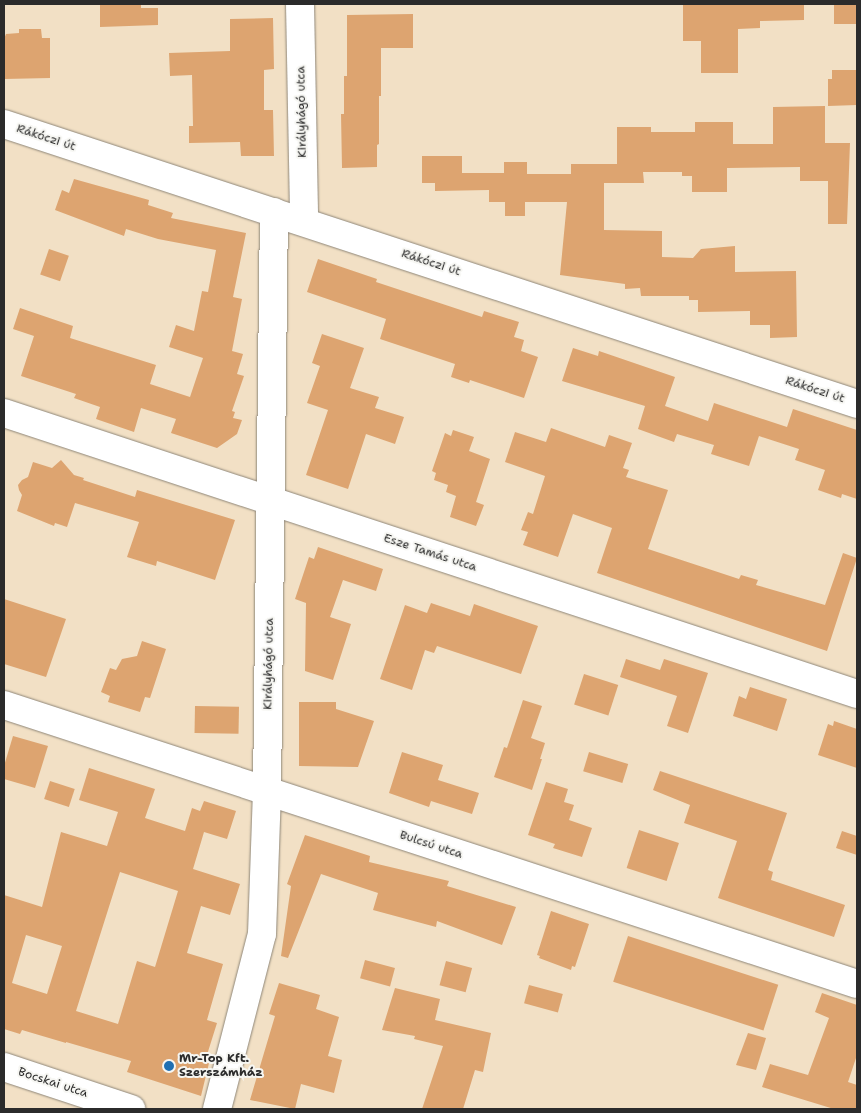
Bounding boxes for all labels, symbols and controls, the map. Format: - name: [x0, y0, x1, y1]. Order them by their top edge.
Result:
- street label: Királyhágó utca: [294, 66, 310, 158]
- street label: Rákóczi út: [15, 122, 77, 154]
- street label: Rákóczi út: [400, 247, 462, 279]
- street label: Rákóczi út: [784, 374, 846, 406]
- street label: Esze Tamás utca: [382, 531, 478, 575]
- street label: Királyhágó utca: [261, 618, 277, 710]
- street label: Bulcsú utca: [398, 828, 464, 862]
- place label: Mr-Top Kft. Szerszámház: [179, 1052, 263, 1080]
- marker: Mr-Top Kft. Szerszámház: [163, 1060, 175, 1072]
- street label: Bocskai utca: [16, 1065, 90, 1101]

